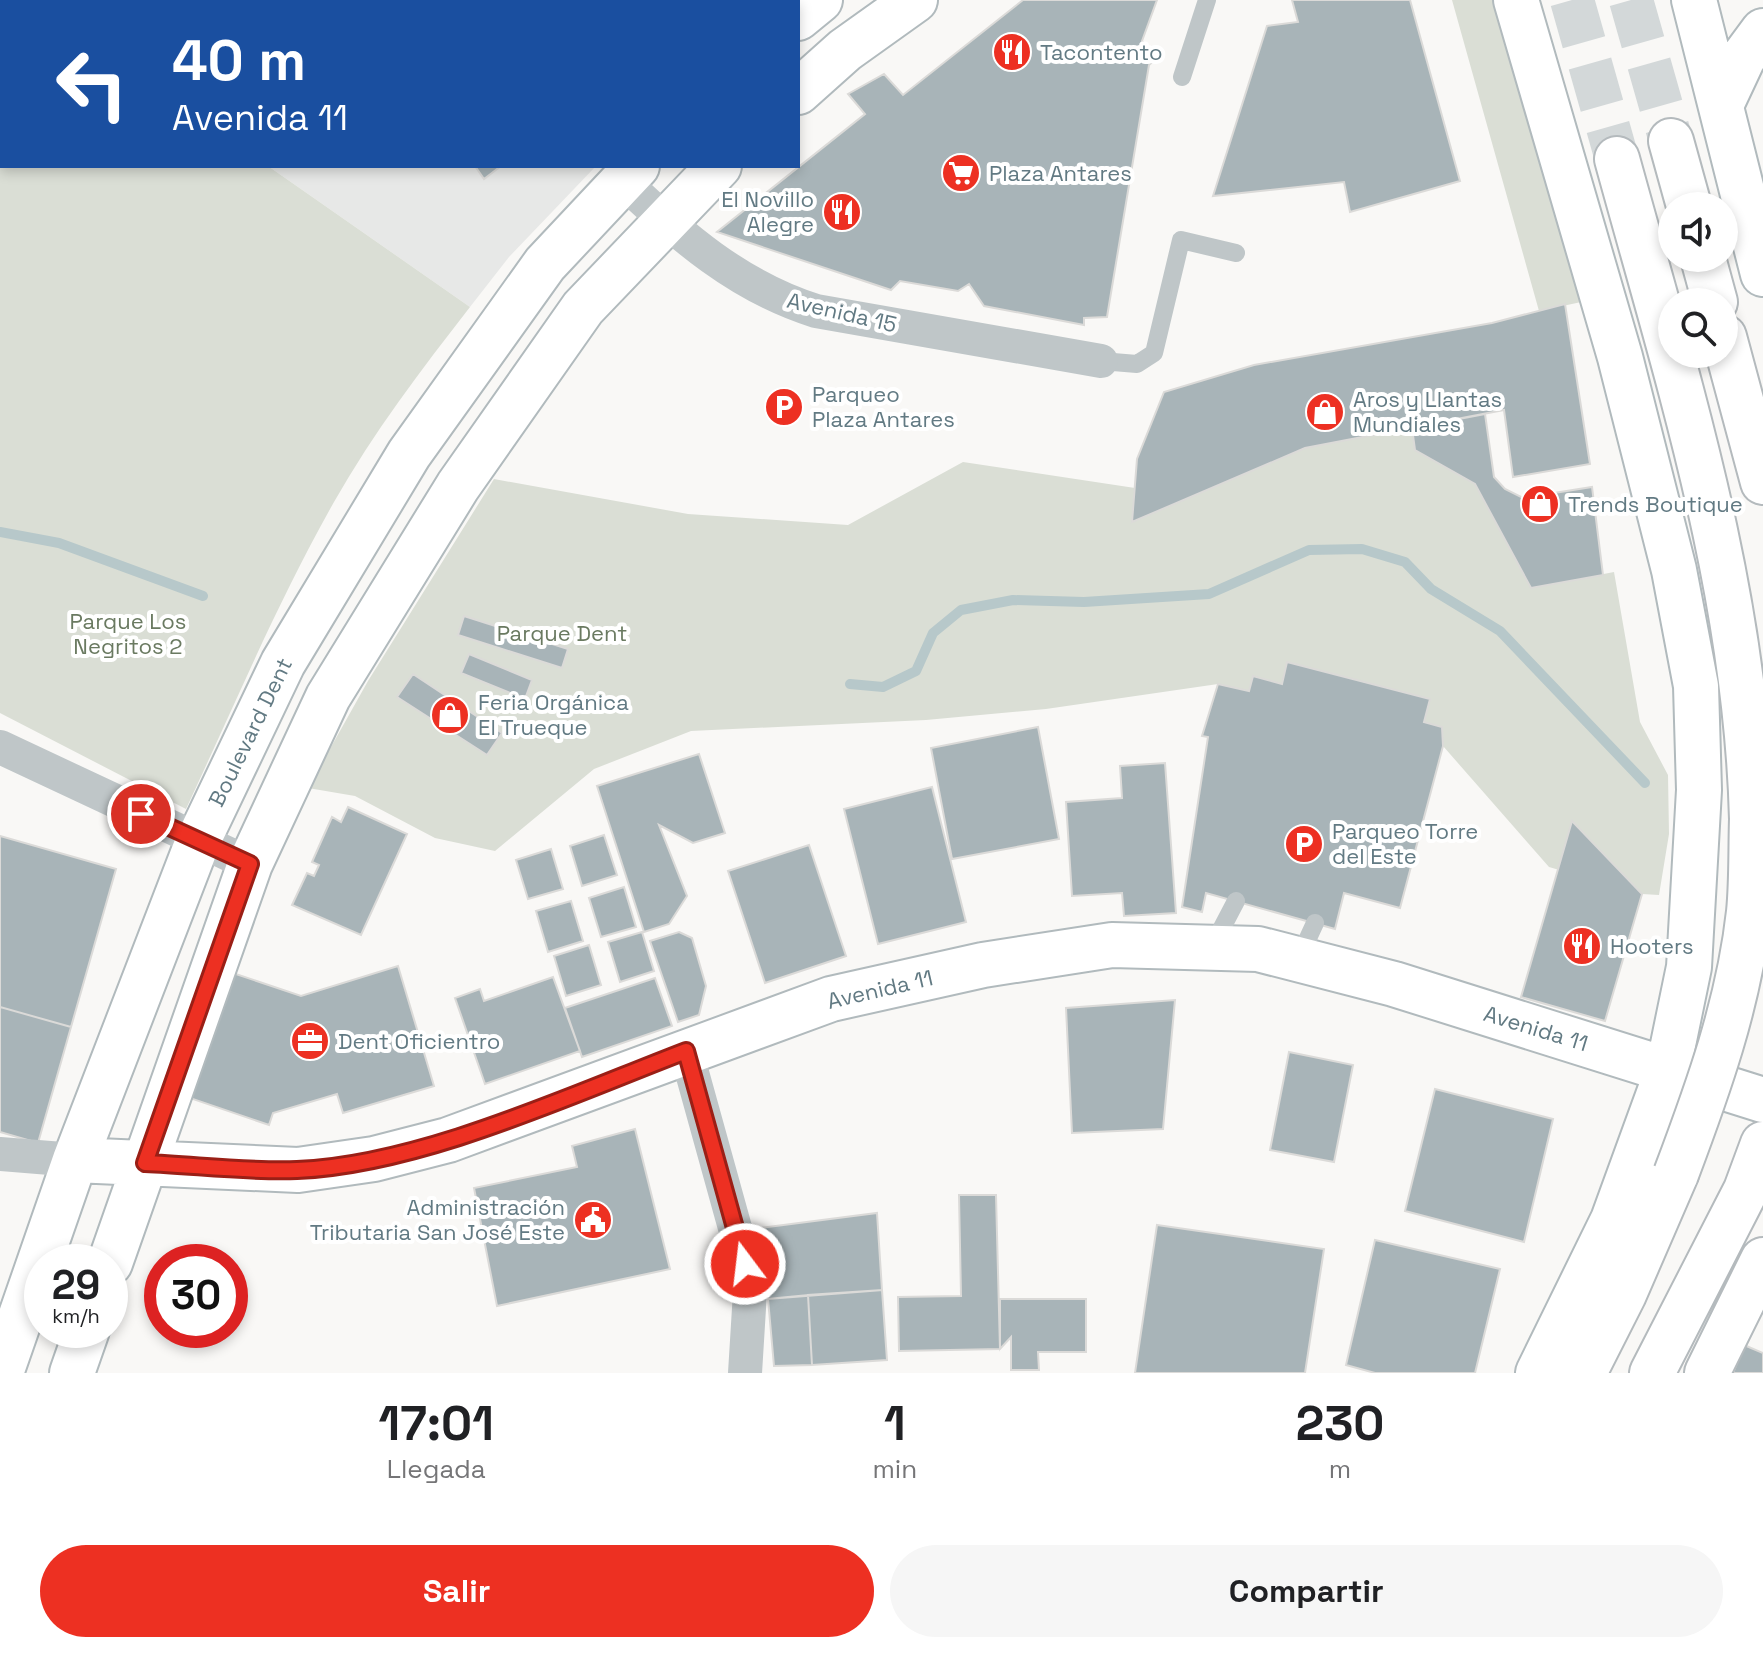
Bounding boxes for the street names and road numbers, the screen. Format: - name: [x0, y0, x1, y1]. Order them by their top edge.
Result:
- street label: Avenida 15: [784, 286, 900, 338]
- street label: Boulevard Dent: [202, 653, 298, 811]
- street label: Avenida 11: [824, 963, 936, 1015]
- street label: Avenida 11: [1480, 999, 1592, 1057]

